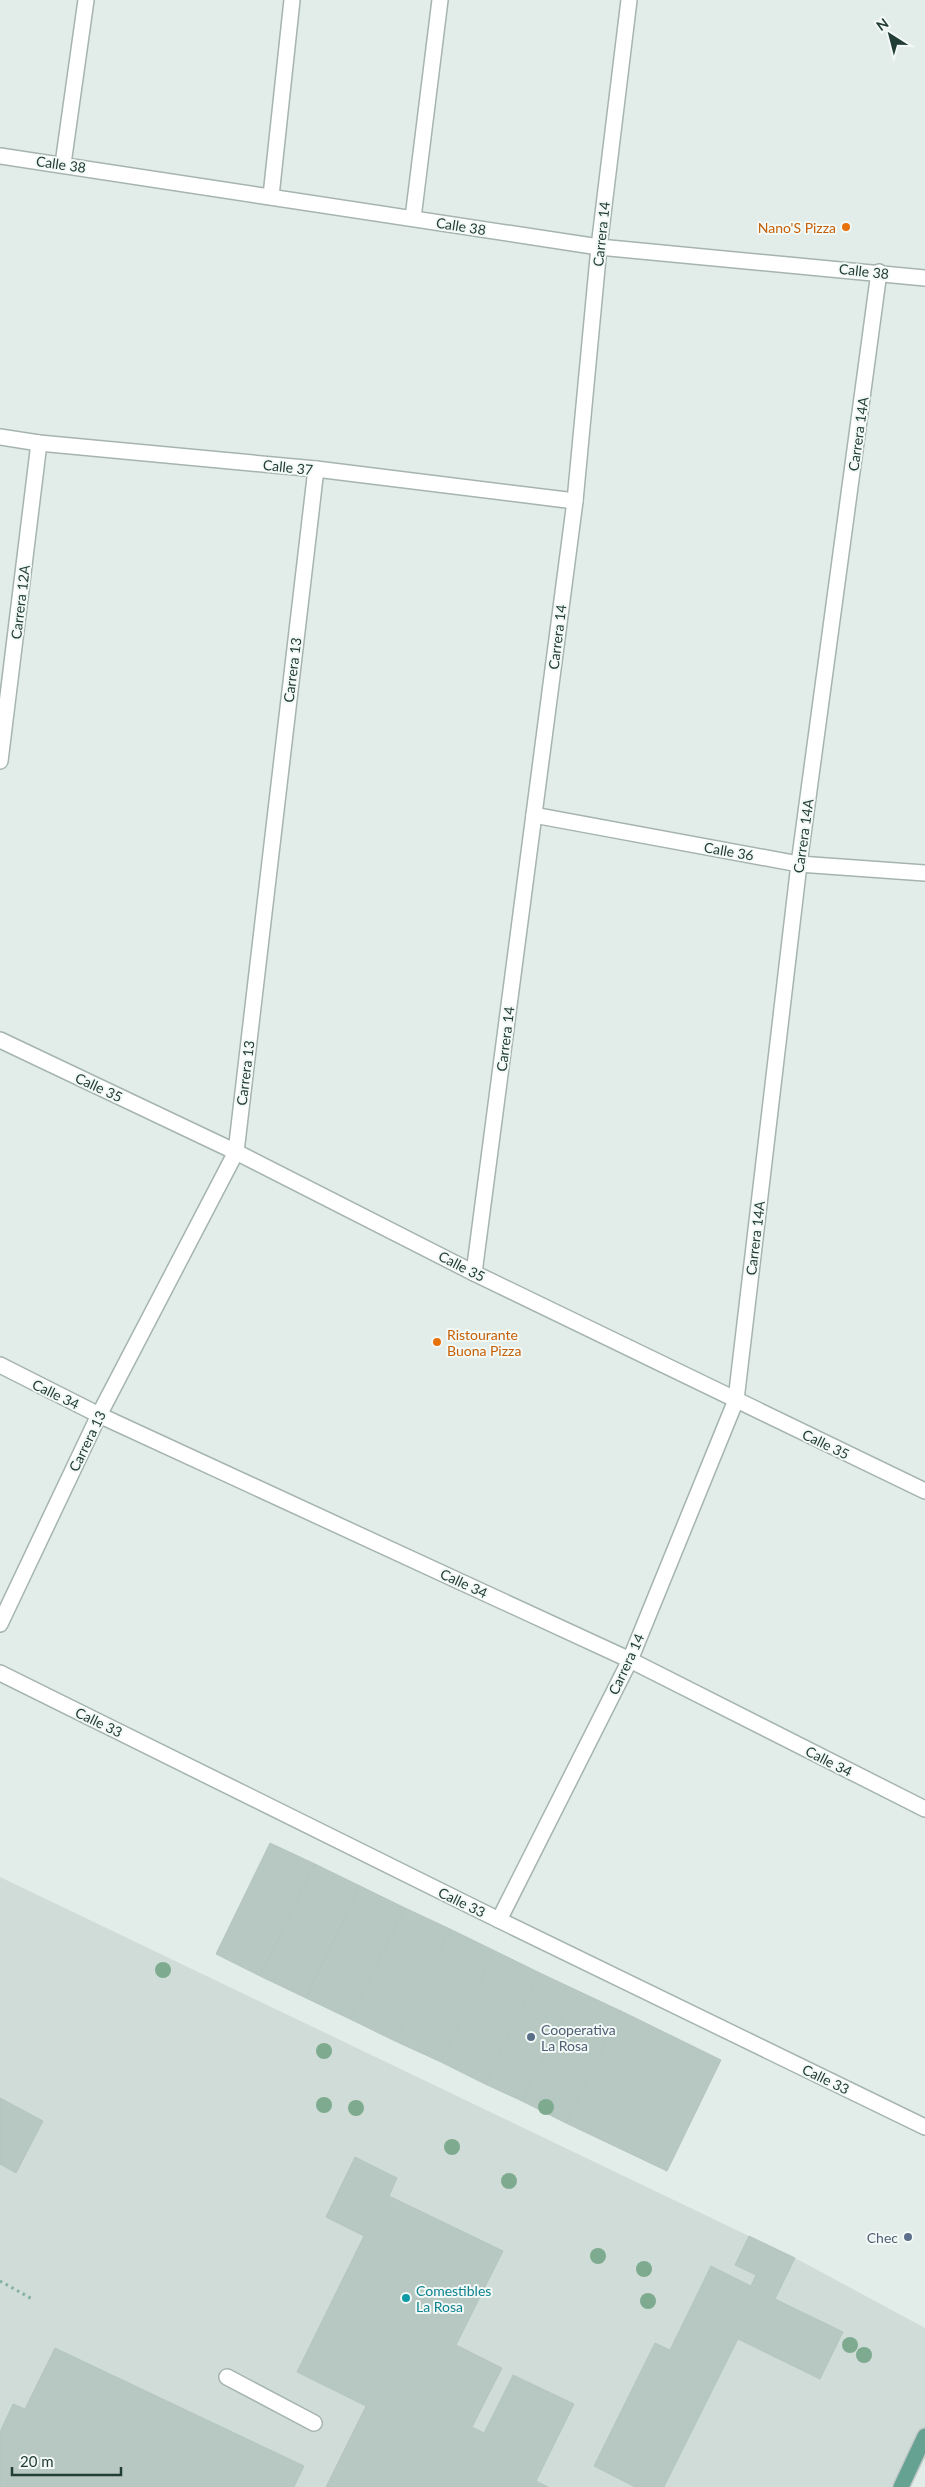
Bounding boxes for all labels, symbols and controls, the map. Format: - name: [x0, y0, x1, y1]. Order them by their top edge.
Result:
- north arrow: [865, 10, 915, 60]
- text: N: [873, 14, 891, 34]
- street label: Calle 38: [35, 152, 87, 176]
- street label: Carrera 14: [589, 201, 613, 267]
- street label: Calle 38: [435, 214, 487, 238]
- place label: Nano'S Pizza: [758, 219, 836, 236]
- marker: Nano'S Pizza: [840, 221, 852, 233]
- street label: Calle 38: [838, 260, 890, 282]
- street label: Carrera 14A: [844, 395, 872, 472]
- street label: Calle 37: [262, 456, 314, 478]
- street label: Carrera 12A: [7, 563, 33, 640]
- street label: Carrera 14: [545, 604, 569, 670]
- street label: Carrera 13: [280, 637, 304, 703]
- street label: Carrera 14A: [789, 797, 817, 874]
- street label: Calle 36: [703, 838, 755, 864]
- street label: Carrera 14: [493, 1006, 517, 1072]
- street label: Carrera 13: [233, 1040, 257, 1106]
- street label: Calle 35: [73, 1069, 125, 1105]
- street label: Carrera 14A: [742, 1199, 768, 1276]
- street label: Calle 35: [436, 1247, 488, 1285]
- place label: Ristourante Buona Pizza: [447, 1326, 521, 1359]
- marker: Ristourante Buona Pizza: [431, 1336, 443, 1348]
- street label: Calle 34: [30, 1375, 82, 1413]
- street label: Carrera 13: [65, 1408, 109, 1474]
- street label: Calle 35: [800, 1425, 852, 1463]
- street label: Calle 34: [438, 1565, 490, 1601]
- street label: Carrera 14: [604, 1631, 648, 1697]
- street label: Calle 33: [73, 1703, 125, 1741]
- street label: Calle 34: [803, 1742, 855, 1780]
- street label: Calle 33: [436, 1883, 488, 1921]
- place label: Cooperativa La Rosa: [541, 2021, 616, 2054]
- marker: Cooperativa La Rosa: [525, 2031, 537, 2043]
- street label: Calle 33: [800, 2060, 852, 2098]
- place label: Chec: [867, 2229, 898, 2246]
- marker: Chec: [902, 2231, 914, 2243]
- place label: Comestibles La Rosa: [416, 2282, 491, 2315]
- marker: Comestibles La Rosa: [400, 2292, 412, 2304]
- scale bar: [12, 2444, 121, 2476]
- text: 20 m: [20, 2452, 54, 2470]

